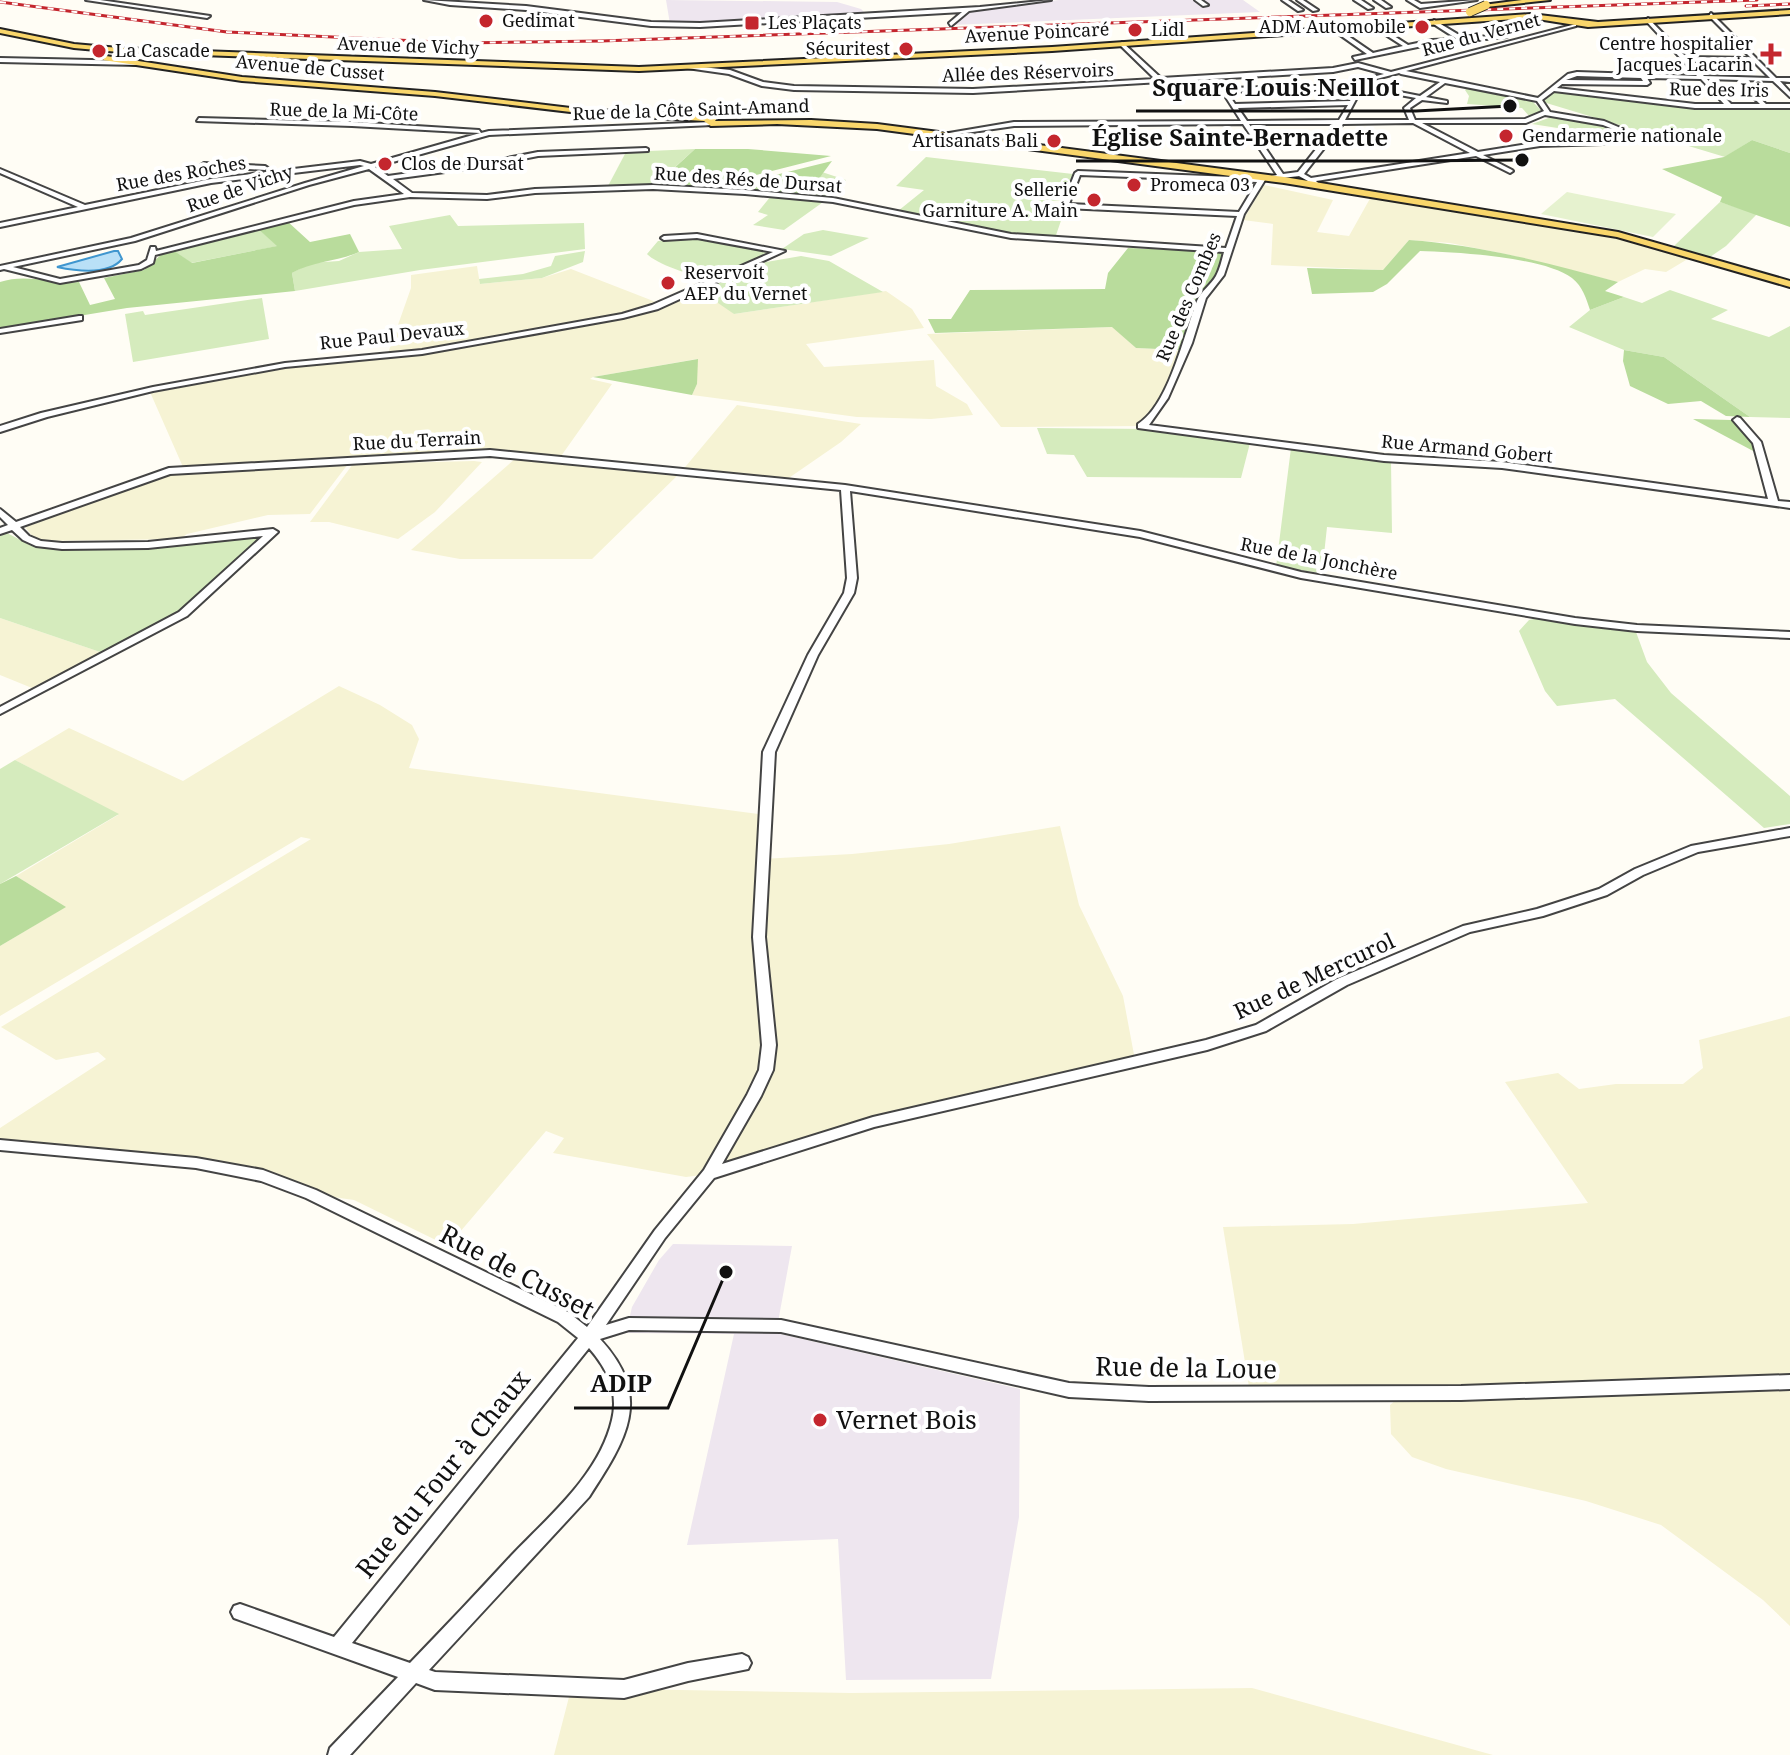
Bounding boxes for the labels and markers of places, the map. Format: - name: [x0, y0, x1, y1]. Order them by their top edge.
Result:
- place label: Gedimat: [502, 8, 575, 32]
- place label: Les Plaçats: [768, 10, 862, 34]
- marker: Gedimat: [477, 12, 495, 30]
- marker: Les Plaçats: [743, 14, 761, 32]
- place label: ADM Automobile: [1259, 14, 1406, 38]
- place label: Lidl: [1151, 17, 1185, 41]
- marker: ADM Automobile: [1413, 18, 1431, 36]
- marker: Lidl: [1126, 21, 1144, 39]
- place label: Centre hospitalier Jacques Lacarin: [1599, 31, 1754, 76]
- place label: Sécuritest: [806, 36, 890, 60]
- place label: La Cascade: [115, 38, 210, 62]
- marker: Sécuritest: [897, 40, 915, 58]
- marker: La Cascade: [90, 42, 108, 60]
- marker: Centre hospitalier Jacques Lacarin: [1760, 43, 1782, 65]
- callout: Square Louis Neillot: [1136, 63, 1416, 111]
- callout: Église Sainte-Bernadette: [1076, 113, 1404, 161]
- place label: Gendarmerie nationale: [1522, 123, 1722, 147]
- marker: Gendarmerie nationale: [1497, 127, 1515, 145]
- place label: Artisanats Bali: [912, 128, 1038, 152]
- marker: Artisanats Bali: [1045, 132, 1063, 150]
- place label: Clos de Dursat: [401, 151, 524, 175]
- marker: Clos de Dursat: [376, 155, 394, 173]
- place label: Promeca 03: [1150, 172, 1250, 196]
- marker: Promeca 03: [1125, 176, 1143, 194]
- place label: Sellerie Garniture A. Main: [922, 177, 1078, 222]
- marker: Sellerie Garniture A. Main: [1085, 191, 1103, 209]
- place label: Reservoit AEP du Vernet: [684, 260, 807, 305]
- marker: Reservoit AEP du Vernet: [659, 274, 677, 292]
- callout: ADIP: [574, 1360, 668, 1408]
- place label: Vernet Bois: [836, 1401, 977, 1437]
- marker: Vernet Bois: [811, 1411, 829, 1429]

